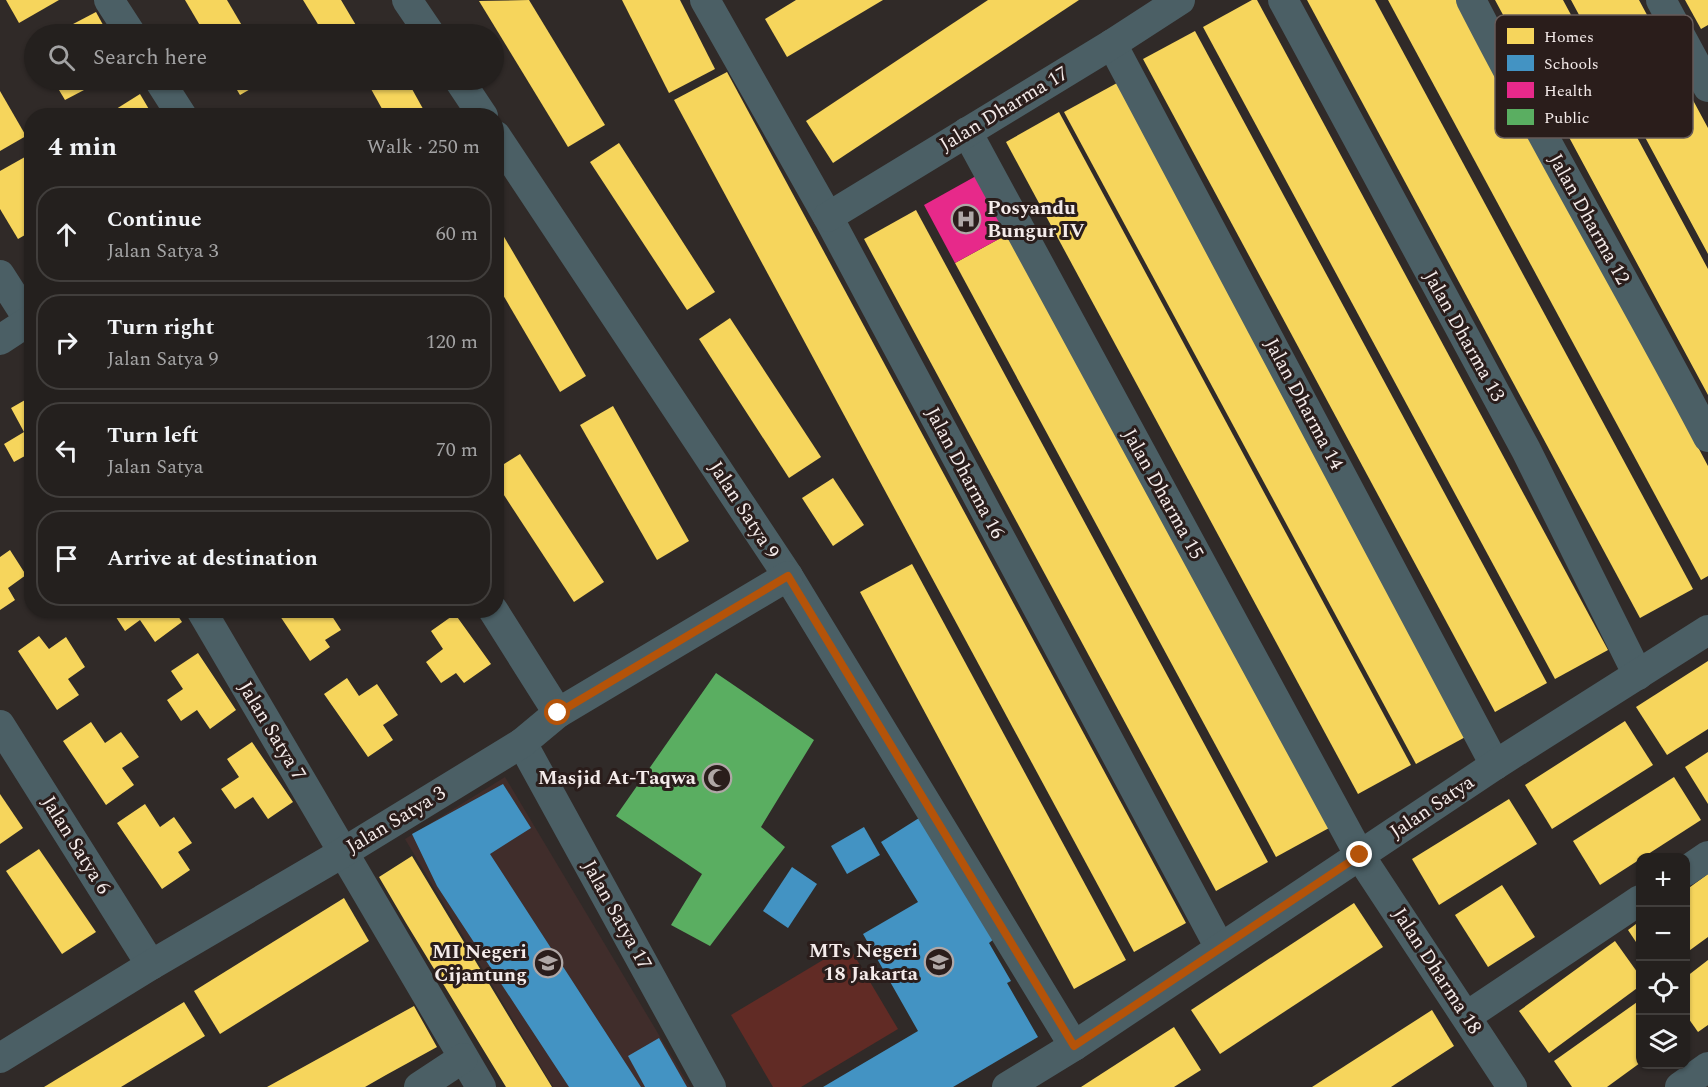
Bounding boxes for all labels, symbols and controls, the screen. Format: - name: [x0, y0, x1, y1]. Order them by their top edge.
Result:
- legend: [1495, 15, 1693, 138]
- search box: [24, 24, 504, 90]
- text: Homes: [1544, 25, 1594, 49]
- icon: search: [45, 41, 78, 74]
- text: Search here: [93, 41, 207, 74]
- text: Schools: [1544, 52, 1599, 76]
- street label: Jalan Dharma 17: [934, 59, 1074, 159]
- text: Health: [1544, 79, 1592, 103]
- text: Public: [1544, 106, 1590, 130]
- text: 4 min: [48, 127, 117, 167]
- text: Walk · 250 m: [367, 132, 480, 162]
- street label: Jalan Dharma 12: [1541, 148, 1637, 290]
- place label: Posyandu Bungur IV: [987, 193, 1085, 246]
- text: Continue: [107, 203, 202, 236]
- hospital icon: Posyandu Bungur IV: [950, 203, 982, 235]
- icon: ahead: [50, 218, 83, 251]
- text: 60 m: [436, 219, 478, 249]
- text: Jalan Satya 3: [107, 236, 218, 266]
- street label: Jalan Dharma 13: [1416, 265, 1512, 407]
- text: Turn right: [107, 311, 214, 344]
- icon: right: [50, 326, 83, 359]
- text: 120 m: [426, 327, 478, 357]
- street label: Jalan Dharma 14: [1257, 333, 1351, 475]
- text: Jalan Satya 9: [107, 344, 218, 374]
- street label: Jalan Dharma 16: [918, 402, 1012, 544]
- text: Turn left: [107, 419, 199, 452]
- street label: Jalan Dharma 15: [1115, 423, 1211, 565]
- icon: left: [50, 434, 83, 467]
- text: 70 m: [436, 435, 478, 465]
- text: Jalan Satya: [107, 452, 203, 482]
- street label: Jalan Satya 9: [701, 455, 787, 565]
- icon: arrive: [50, 542, 83, 575]
- text: Arrive at destination: [107, 542, 318, 575]
- street label: Jalan Satya 7: [230, 676, 314, 786]
- route start: [544, 699, 570, 725]
- mosque icon: Masjid At-Taqwa: [701, 762, 733, 794]
- place label: Masjid At-Taqwa: [538, 763, 697, 793]
- street label: Jalan Satya: [1384, 767, 1481, 846]
- street label: Jalan Satya 3: [341, 778, 451, 862]
- street label: Jalan Satya 6: [34, 790, 118, 900]
- route end: [1346, 841, 1372, 867]
- map controls: [1636, 853, 1690, 1069]
- button: +: [1636, 853, 1690, 907]
- street label: Jalan Satya 17: [574, 855, 660, 975]
- street label: Jalan Dharma 18: [1385, 902, 1489, 1040]
- button: −: [1636, 907, 1690, 961]
- place label: MTs Negeri 18 Jakarta: [809, 936, 919, 989]
- place label: MI Negeri Cijantung: [432, 937, 527, 990]
- school or university icon: MTs Negeri 18 Jakarta: [923, 946, 955, 978]
- school or university icon: MI Negeri Cijantung: [532, 947, 564, 979]
- button: locate: [1636, 961, 1690, 1015]
- button: layers: [1636, 1015, 1690, 1069]

